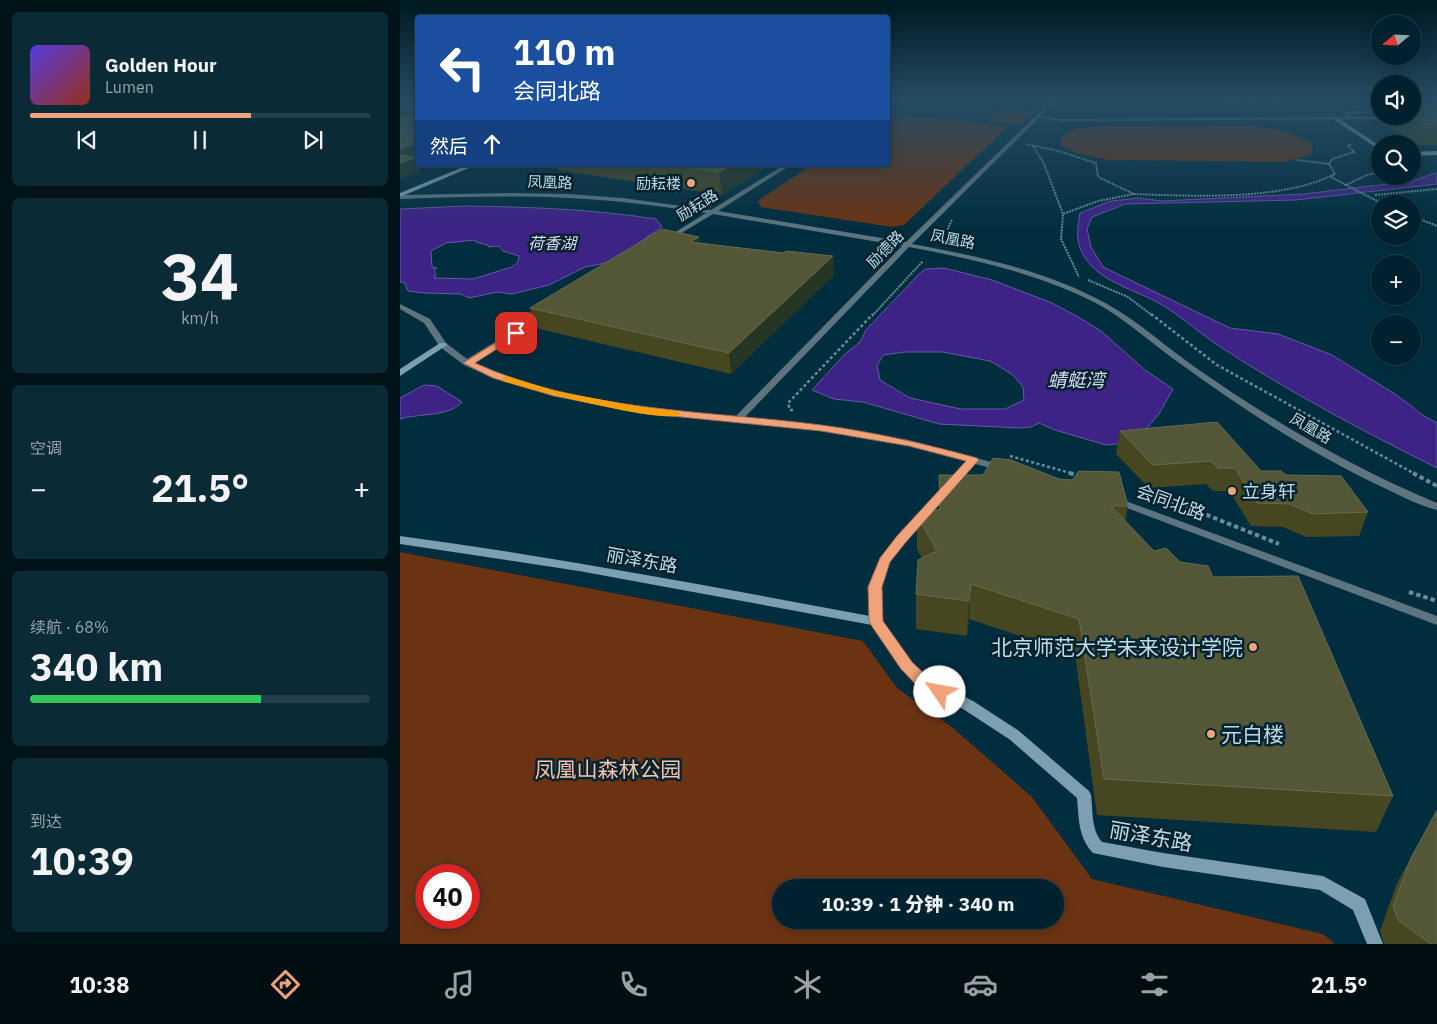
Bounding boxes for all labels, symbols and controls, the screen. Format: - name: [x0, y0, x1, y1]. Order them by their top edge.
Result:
- north arrow: [1371, 15, 1421, 65]
- map controls: [1371, 15, 1421, 365]
- text: 110 m: [513, 29, 616, 75]
- icon: left: [430, 35, 495, 100]
- text: Golden Hour: [105, 53, 217, 77]
- button: sound: [1371, 75, 1421, 125]
- text: 会同北路: [513, 76, 601, 105]
- text: Lumen: [105, 77, 154, 97]
- icon: previous: [73, 126, 101, 154]
- icon: pause: [186, 126, 214, 154]
- icon: next: [299, 126, 327, 154]
- icon: ahead: [478, 130, 506, 158]
- text: 然后: [430, 134, 468, 158]
- button: search: [1371, 135, 1421, 185]
- street label: 凤凰路: [527, 172, 573, 192]
- place label: 励耘楼: [636, 174, 681, 193]
- marker: 励耘楼: [685, 177, 697, 189]
- street label: 励耘路: [673, 185, 721, 225]
- button: layers: [1371, 195, 1421, 245]
- street label: 凤凰路: [929, 225, 977, 253]
- street label: 励德路: [863, 226, 907, 272]
- text: 34: [161, 233, 239, 318]
- water label: 荷香湖: [528, 233, 579, 253]
- button: +: [1371, 255, 1421, 305]
- text: km/h: [181, 308, 219, 328]
- pin: [495, 312, 537, 354]
- button: −: [1371, 315, 1421, 365]
- icon: arrive: [502, 319, 530, 347]
- water label: 蜻蜓湾: [1047, 368, 1107, 392]
- street label: 凤凰路: [1287, 409, 1335, 447]
- text: 空调: [30, 438, 62, 458]
- text: 21.5°: [151, 463, 249, 512]
- text: −: [30, 470, 47, 507]
- text: +: [353, 470, 370, 507]
- street label: 会同北路: [1133, 479, 1209, 525]
- place label: 立身轩: [1242, 480, 1296, 503]
- marker: 立身轩: [1226, 485, 1238, 497]
- street label: 丽泽东路: [605, 542, 679, 578]
- text: 续航 · 68%: [30, 617, 109, 637]
- place label: 北京师范大学未来设计学院: [991, 633, 1243, 661]
- marker: 北京师范大学未来设计学院: [1247, 641, 1259, 653]
- text: 340 km: [30, 642, 163, 691]
- position arrow: [913, 665, 965, 717]
- place label: 元白楼: [1221, 720, 1284, 748]
- marker: 元白楼: [1205, 728, 1217, 740]
- park label: 凤凰山森林公园: [535, 755, 682, 783]
- text: 到达: [30, 811, 62, 831]
- street label: 丽泽东路: [1107, 815, 1195, 857]
- text: 10:39: [30, 836, 134, 885]
- speed limit sign: 40: [415, 864, 480, 929]
- text: 10:39 · 1 分钟 · 340 m: [822, 892, 1014, 916]
- icon: directions: [268, 967, 303, 1002]
- icon: music: [442, 967, 477, 1002]
- icon: phone: [616, 967, 651, 1002]
- icon: climate: [790, 967, 825, 1002]
- icon: car: [963, 967, 998, 1002]
- icon: filters: [1137, 967, 1172, 1002]
- text: 10:38: [69, 970, 129, 999]
- text: 21.5°: [1311, 970, 1368, 999]

